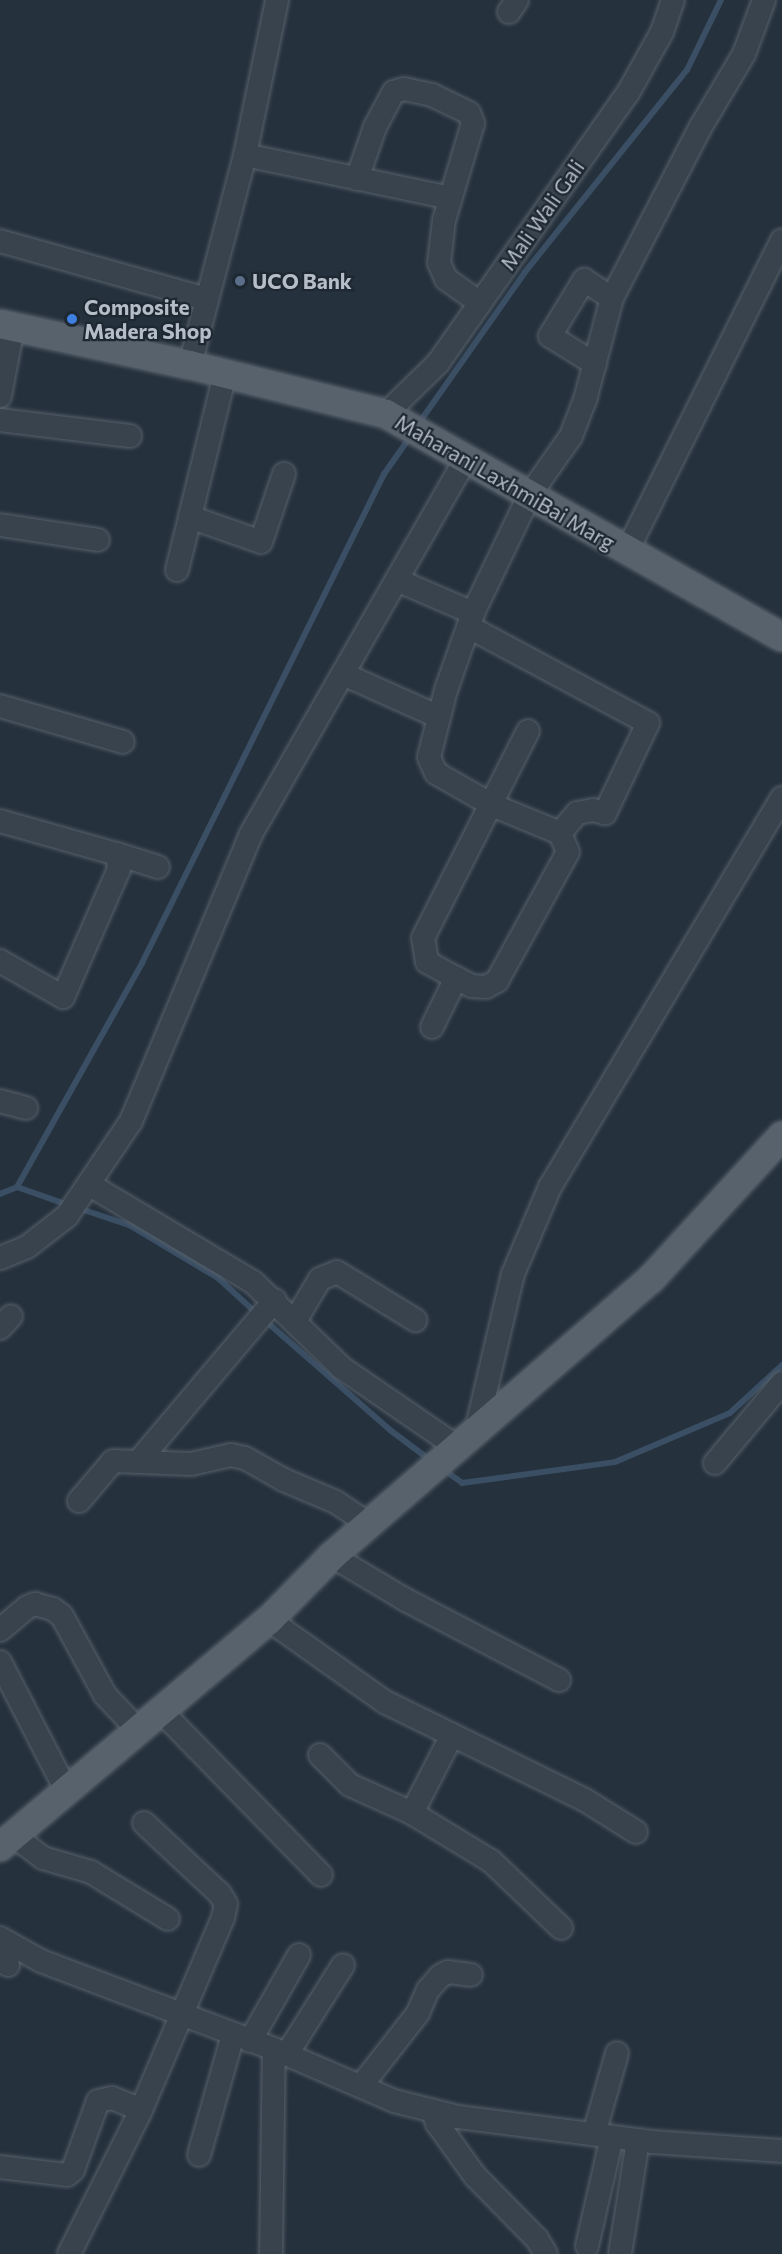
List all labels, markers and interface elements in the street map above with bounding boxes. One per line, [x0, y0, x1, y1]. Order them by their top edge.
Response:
street label: Mali Wali Gali [495, 155, 589, 275]
place label: UCO Bank [252, 268, 352, 294]
marker: UCO Bank [233, 274, 247, 288]
place label: Composite Madera Shop [84, 294, 212, 344]
marker: Composite Madera Shop [65, 312, 79, 326]
street label: Maharani LaxhmiBai Marg [391, 409, 619, 555]

